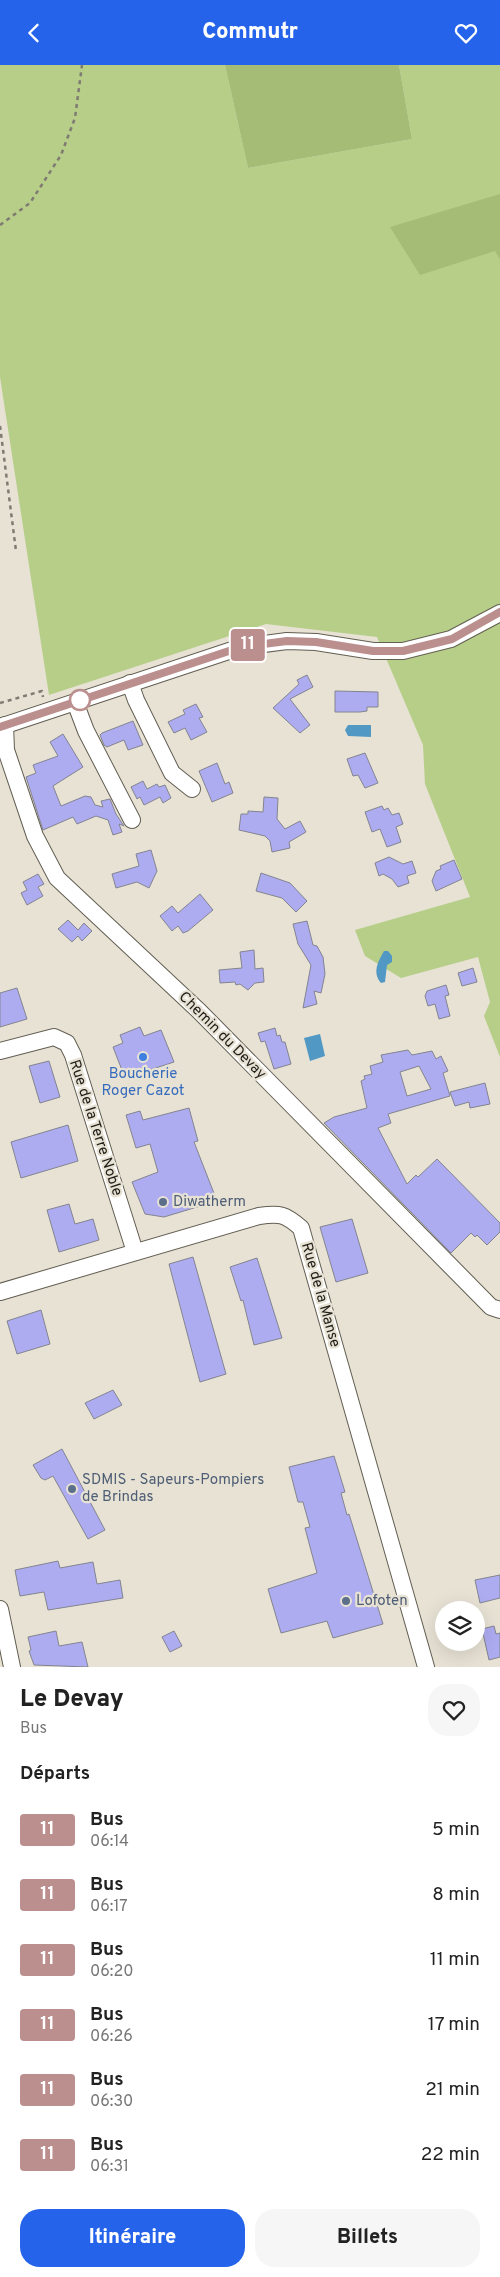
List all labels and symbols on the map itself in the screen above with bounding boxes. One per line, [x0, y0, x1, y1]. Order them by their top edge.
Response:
line badge: 11 [226, 629, 270, 661]
unlabelled marker [69, 689, 91, 711]
street label: Chemin du Devay [174, 988, 270, 1084]
marker: Boucherie Roger Cazot [137, 1051, 149, 1063]
street label: Rue de la Terre Noble [64, 1057, 126, 1199]
place label: Boucherie Roger Cazot [101, 1065, 185, 1101]
place label: Diwatherm [173, 1193, 246, 1212]
marker: Diwatherm [157, 1196, 169, 1208]
street label: Rue de la Manse [296, 1240, 344, 1350]
place label: SDMIS - Sapeurs-Pompiers de Brindas [82, 1471, 264, 1507]
marker: SDMIS - Sapeurs-Pompiers de Brindas [66, 1483, 78, 1495]
place label: Lofoten [356, 1592, 408, 1611]
marker: Lofoten [340, 1595, 352, 1607]

